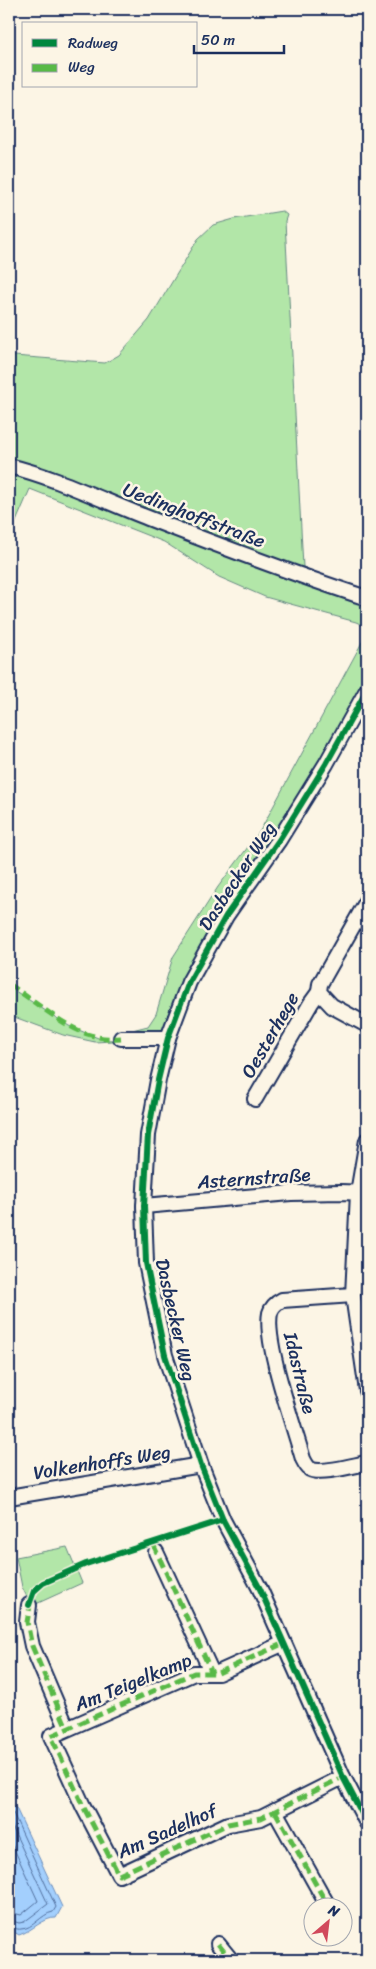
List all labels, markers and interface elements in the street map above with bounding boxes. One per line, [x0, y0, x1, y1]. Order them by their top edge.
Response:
legend [22, 22, 198, 88]
scale bar [194, 22, 284, 54]
text: 50 m [201, 27, 236, 53]
text: Radweg [68, 30, 118, 56]
text: Weg [68, 54, 95, 80]
street label: Uedinghoffstraße [118, 473, 270, 557]
street label: Dasbecker Weg [189, 815, 285, 937]
street label: Oesterhege [232, 985, 308, 1084]
street label: Asternstraße [195, 1158, 312, 1198]
street label: Dasbecker Weg [146, 1255, 206, 1385]
street label: Idastraße [274, 1328, 326, 1417]
street label: Volkenhoffs Weg [31, 1435, 173, 1489]
street label: Am Teigelkamp [68, 1643, 197, 1721]
street label: Am Sadelhof [111, 1793, 225, 1868]
north arrow [304, 1896, 354, 1946]
text: N [323, 1897, 344, 1924]

